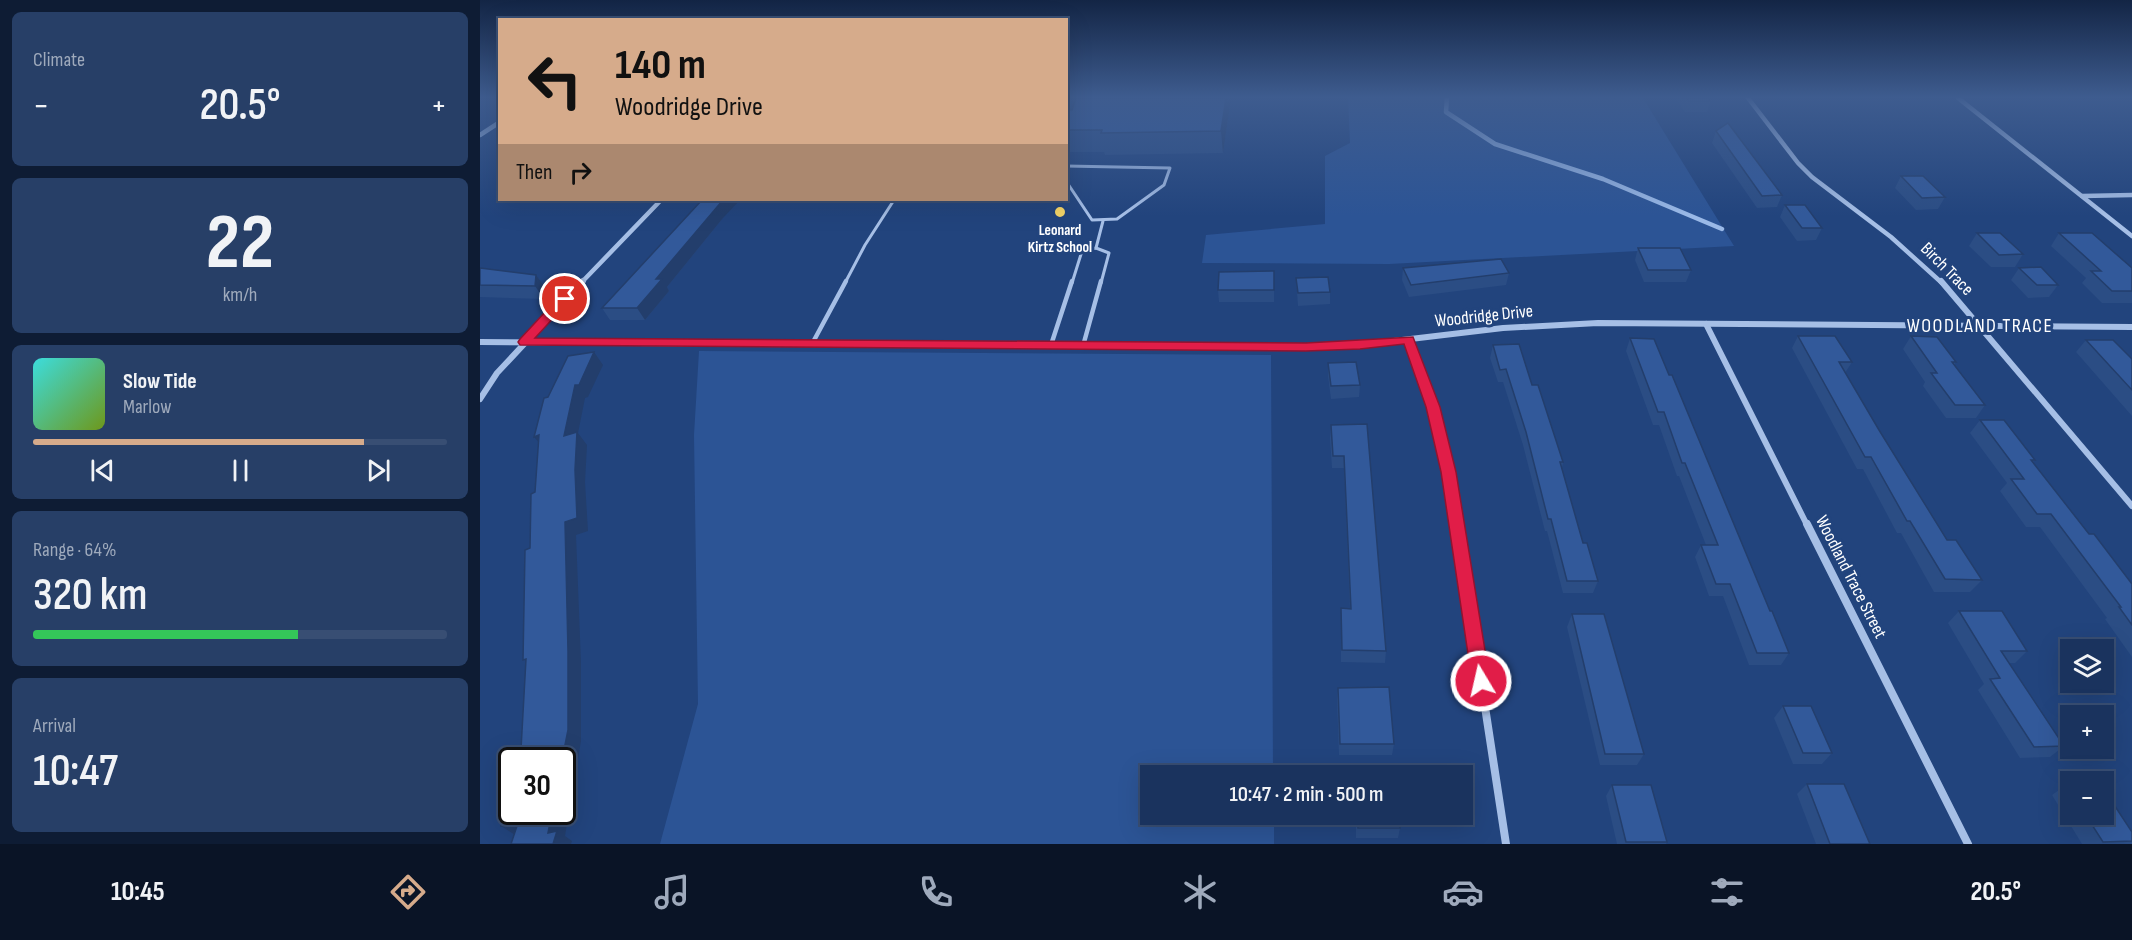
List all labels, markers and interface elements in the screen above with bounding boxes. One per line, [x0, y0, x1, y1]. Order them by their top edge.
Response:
text: 140 m [615, 40, 706, 91]
icon: left [516, 42, 594, 120]
text: Climate [33, 48, 85, 72]
text: 20.5° [199, 78, 281, 133]
text: − [33, 86, 49, 126]
text: + [431, 86, 447, 126]
text: Woodridge Drive [615, 91, 763, 123]
icon: right [564, 156, 597, 189]
text: Then [516, 159, 552, 186]
text: 22 [206, 197, 274, 290]
marker: Leonard Kirtz School [1053, 205, 1067, 219]
place label: Leonard Kirtz School [1028, 221, 1092, 257]
street label: Birch Trace [1916, 238, 1978, 300]
pin [539, 273, 590, 324]
icon: arrive [548, 282, 581, 315]
text: km/h [223, 283, 257, 307]
street label: Woodridge Drive [1434, 300, 1534, 332]
district label: WOODLAND TRACE [1907, 314, 2053, 338]
text: Slow Tide [123, 368, 197, 395]
text: Marlow [123, 395, 171, 419]
icon: previous [86, 454, 119, 487]
icon: pause [224, 454, 257, 487]
icon: next [362, 454, 395, 487]
street label: Woodland Trace Street [1811, 512, 1891, 642]
text: Range · 64% [33, 538, 116, 562]
text: 320 km [33, 568, 147, 623]
map controls [2060, 639, 2114, 825]
button: layers [2060, 639, 2114, 693]
position arrow [1449, 649, 1513, 713]
button: + [2060, 705, 2114, 759]
text: Arrival [33, 714, 76, 738]
text: 10:47 [33, 744, 118, 799]
speed limit sign: 30 [498, 747, 576, 825]
button: − [2060, 771, 2114, 825]
text: 10:47 · 2 min · 500 m [1230, 781, 1383, 808]
icon: directions [387, 871, 429, 913]
icon: music [651, 871, 693, 913]
icon: phone [915, 871, 957, 913]
icon: climate [1179, 871, 1221, 913]
icon: car [1442, 871, 1484, 913]
icon: filters [1706, 871, 1748, 913]
text: 10:45 [111, 876, 165, 908]
text: 20.5° [1970, 876, 2021, 908]

